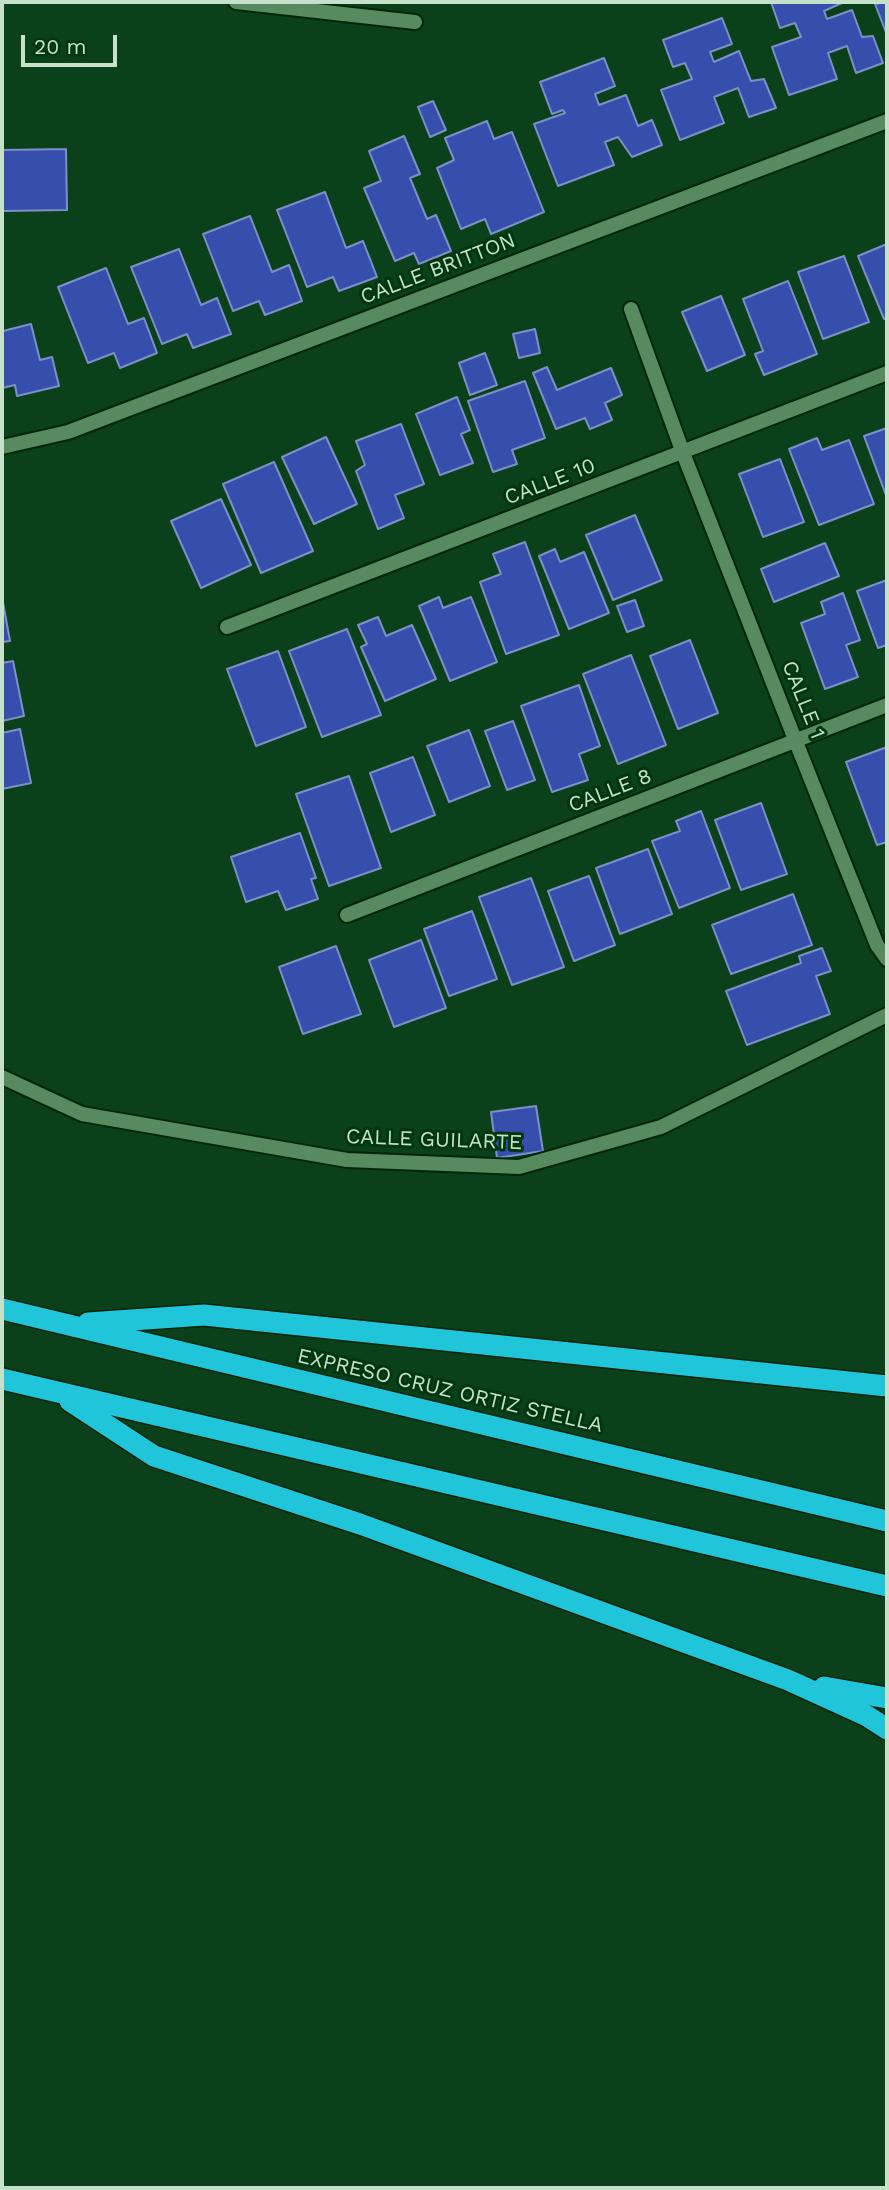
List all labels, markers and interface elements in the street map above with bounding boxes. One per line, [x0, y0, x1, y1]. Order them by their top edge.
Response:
scale bar [24, 21, 121, 65]
text: 20 m [34, 34, 86, 59]
street label: CALLE BRITTON [357, 228, 519, 310]
street label: CALLE 10 [501, 453, 599, 511]
street label: CALLE 1 [776, 657, 830, 743]
street label: CALLE 8 [565, 764, 655, 818]
street label: CALLE GUILARTE [345, 1124, 523, 1156]
street label: EXPRESO CRUZ ORTIZ STELLA [295, 1344, 605, 1438]

